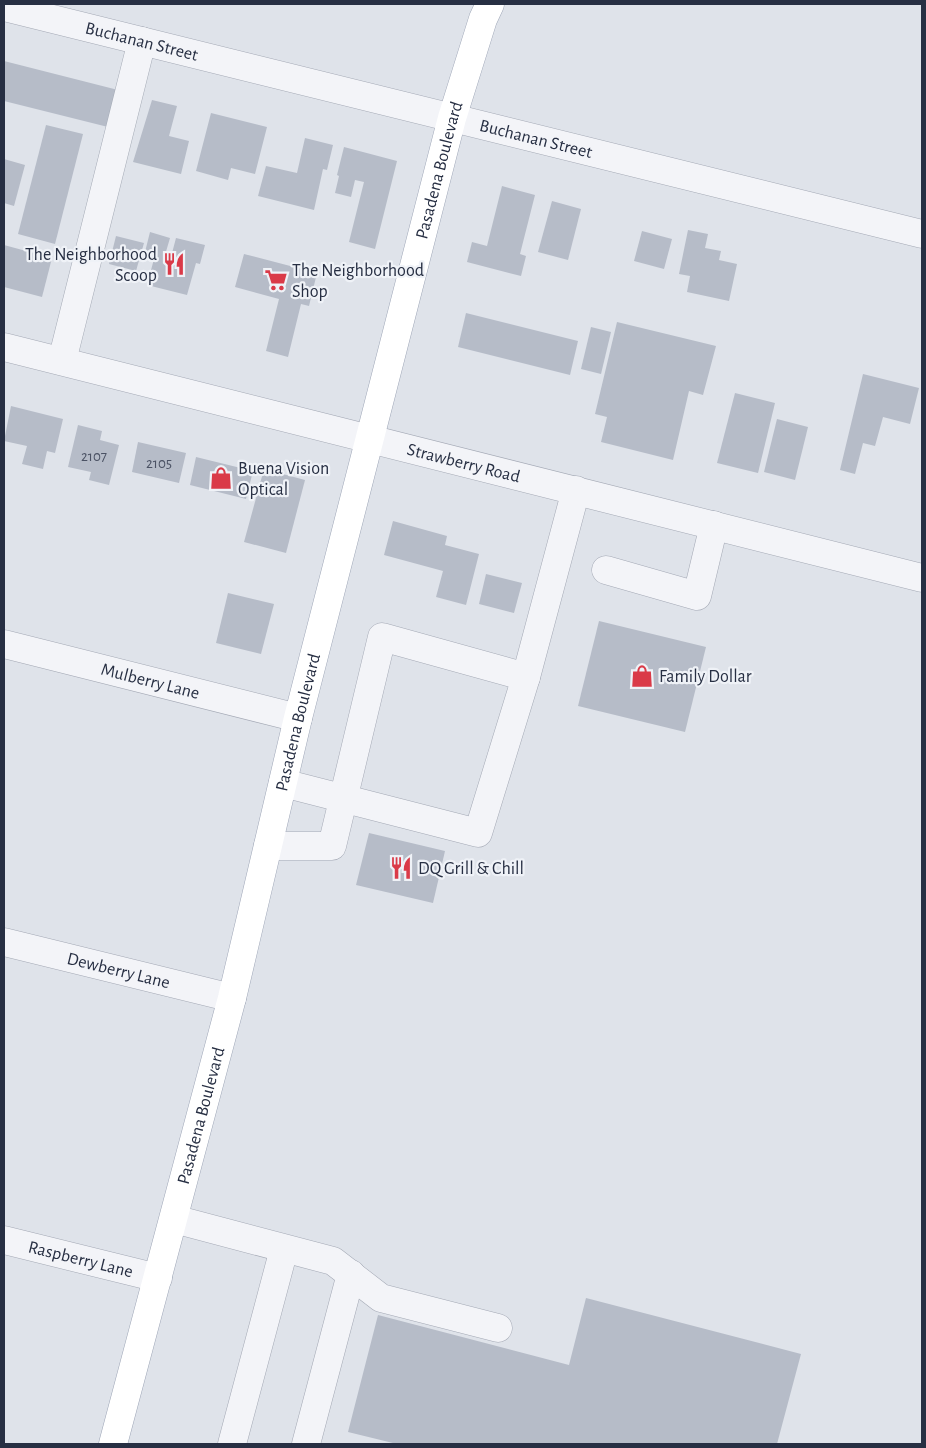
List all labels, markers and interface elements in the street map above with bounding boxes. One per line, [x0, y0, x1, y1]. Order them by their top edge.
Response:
street label: Buchanan Street [83, 19, 200, 65]
street label: Pasadena Boulevard [413, 99, 467, 241]
street label: Buchanan Street [478, 117, 594, 162]
place label: The Neighborhood Scoop [25, 246, 157, 285]
restaurant icon: The Neighborhood Scoop [161, 251, 187, 277]
place label: The Neighborhood Shop [292, 262, 424, 301]
supermarket icon: The Neighborhood Shop [263, 267, 289, 293]
street label: Strawberry Road [405, 441, 522, 487]
house number: 2107 [81, 449, 107, 464]
house number: 2105 [146, 456, 172, 471]
place label: Buena Vision Optical [238, 460, 329, 499]
shop icon: Buena Vision Optical [208, 465, 234, 491]
street label: Pasadena Boulevard [273, 652, 324, 793]
street label: Mulberry Lane [99, 661, 201, 703]
shop icon: Family Dollar [629, 663, 655, 689]
place label: Family Dollar [659, 668, 752, 686]
restaurant icon: DQ Grill & Chill [388, 855, 414, 881]
place label: DQ Grill & Chill [418, 860, 524, 878]
street label: Dewberry Lane [65, 950, 172, 992]
street label: Pasadena Boulevard [175, 1045, 229, 1186]
street label: Raspberry Lane [26, 1238, 135, 1281]

